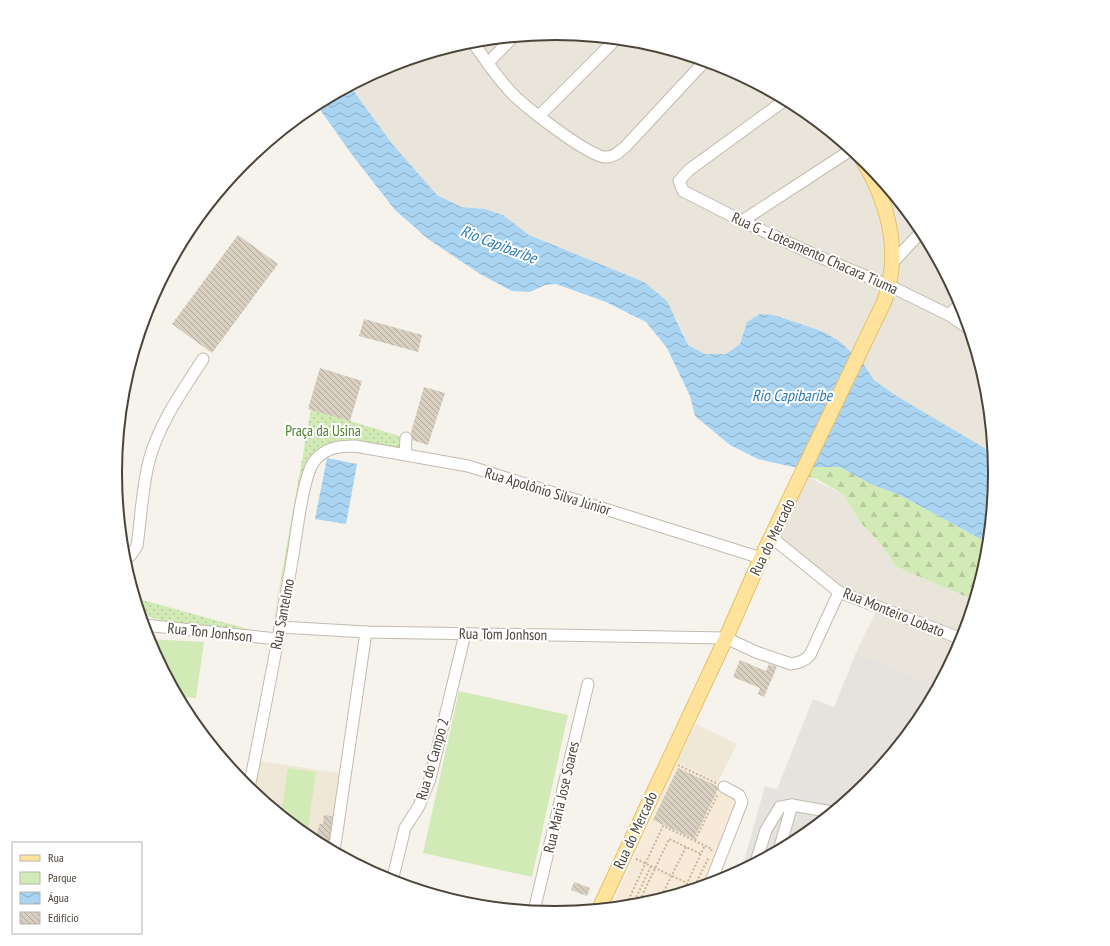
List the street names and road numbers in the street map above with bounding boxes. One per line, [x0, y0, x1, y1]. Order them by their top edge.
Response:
street label: Rua G - Loteamento Chacara Tiuma [729, 208, 901, 298]
street label: Rua Apolônio Silva Júnior [483, 463, 614, 519]
street label: Rua do Mercado [745, 495, 799, 579]
street label: Rua Santelmo [266, 577, 298, 651]
street label: Rua Monteiro Lobato [840, 583, 948, 641]
street label: Rua Ton Jonhson [167, 618, 253, 646]
street label: Rua Tom Jonhson [459, 624, 547, 644]
street label: Rua do Campo 2 [411, 716, 453, 802]
street label: Rua Maria Jose Soares [539, 739, 583, 855]
street label: Rua do Mercado [609, 788, 661, 872]

